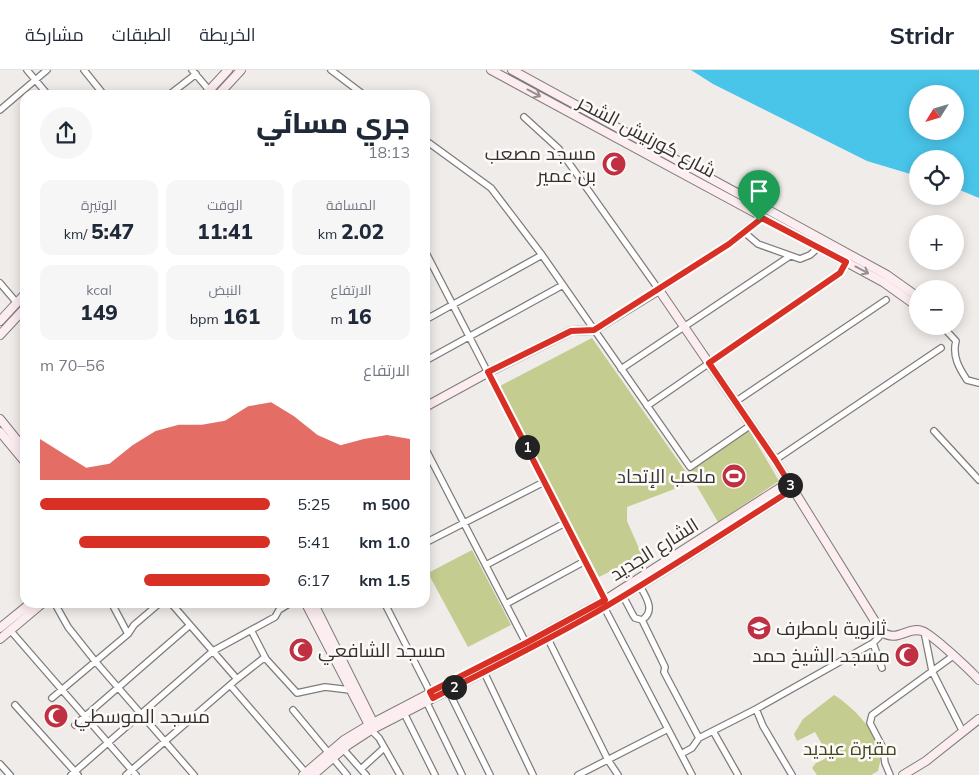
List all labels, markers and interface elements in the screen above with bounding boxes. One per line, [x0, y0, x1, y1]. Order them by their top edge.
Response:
text: Stridr [890, 20, 954, 50]
text: مشاركة [25, 23, 84, 46]
text: الطبقات [112, 23, 171, 46]
text: الخريطة [199, 23, 256, 46]
north arrow [909, 85, 964, 140]
map controls [909, 85, 964, 335]
one-way arrow [526, 89, 541, 98]
street label: شارع كورنيش الشحر [572, 89, 720, 184]
text: جري مسائي [256, 105, 410, 140]
button: share [40, 107, 92, 159]
place label: مسجد مصعب بن عمير [485, 141, 596, 187]
text: 18:13 [368, 142, 410, 162]
button: locate [909, 150, 964, 205]
mosque icon: مسجد مصعب بن عمير [601, 151, 627, 177]
pin [738, 170, 780, 221]
icon: arrive [745, 177, 773, 205]
text: الوتيرة [81, 196, 117, 214]
text: الوقت [207, 196, 243, 214]
text: المسافة [326, 196, 376, 214]
button: + [909, 215, 964, 270]
text: 5:47 [91, 218, 134, 244]
text: 11:41 [197, 218, 253, 244]
text: 2.02 [341, 218, 384, 244]
text: /km [64, 225, 91, 243]
text: km [318, 225, 341, 243]
one-way arrow [854, 266, 868, 276]
button: − [909, 280, 964, 335]
text: kcal [86, 281, 112, 299]
text: النبض [209, 281, 241, 299]
text: الارتفاع [330, 281, 372, 299]
text: 149 [80, 299, 118, 325]
text: 161 [222, 303, 260, 329]
text: 16 [346, 303, 372, 329]
text: bpm [190, 310, 222, 328]
text: m [330, 310, 346, 328]
text: 56–70 m [40, 355, 105, 375]
text: الارتفاع [363, 360, 410, 380]
pin: 1 [514, 434, 540, 460]
text: 1 [523, 438, 532, 456]
sports icon: ملعب الإتحاد [721, 463, 747, 489]
place label: ملعب الإتحاد [617, 464, 716, 488]
pin: 3 [778, 472, 802, 498]
text: 3 [786, 476, 795, 494]
text: 5:25 [298, 494, 330, 514]
text: 500 m [362, 494, 410, 514]
street label: الشارع الجديد [605, 512, 704, 587]
text: 5:41 [298, 532, 330, 552]
text: 1.0 km [359, 532, 410, 552]
text: 6:17 [298, 570, 330, 590]
text: 1.5 km [359, 570, 410, 590]
school or university icon: ثانوية بامطرف [746, 615, 772, 641]
place label: ثانوية بامطرف [776, 616, 886, 640]
mosque icon: مسجد الشافعي [288, 637, 314, 663]
place label: مسجد الشافعي [318, 638, 446, 665]
mosque icon: مسجد الشيخ حمد [894, 642, 920, 668]
place label: مسجد الشيخ حمد [752, 643, 890, 669]
pin: 2 [442, 674, 466, 700]
text: 2 [450, 678, 459, 696]
mosque icon: مسجد الموسطي [43, 703, 69, 729]
place label: مسجد الموسطي [74, 704, 210, 731]
park label: مقبرة عيديد [803, 736, 897, 760]

